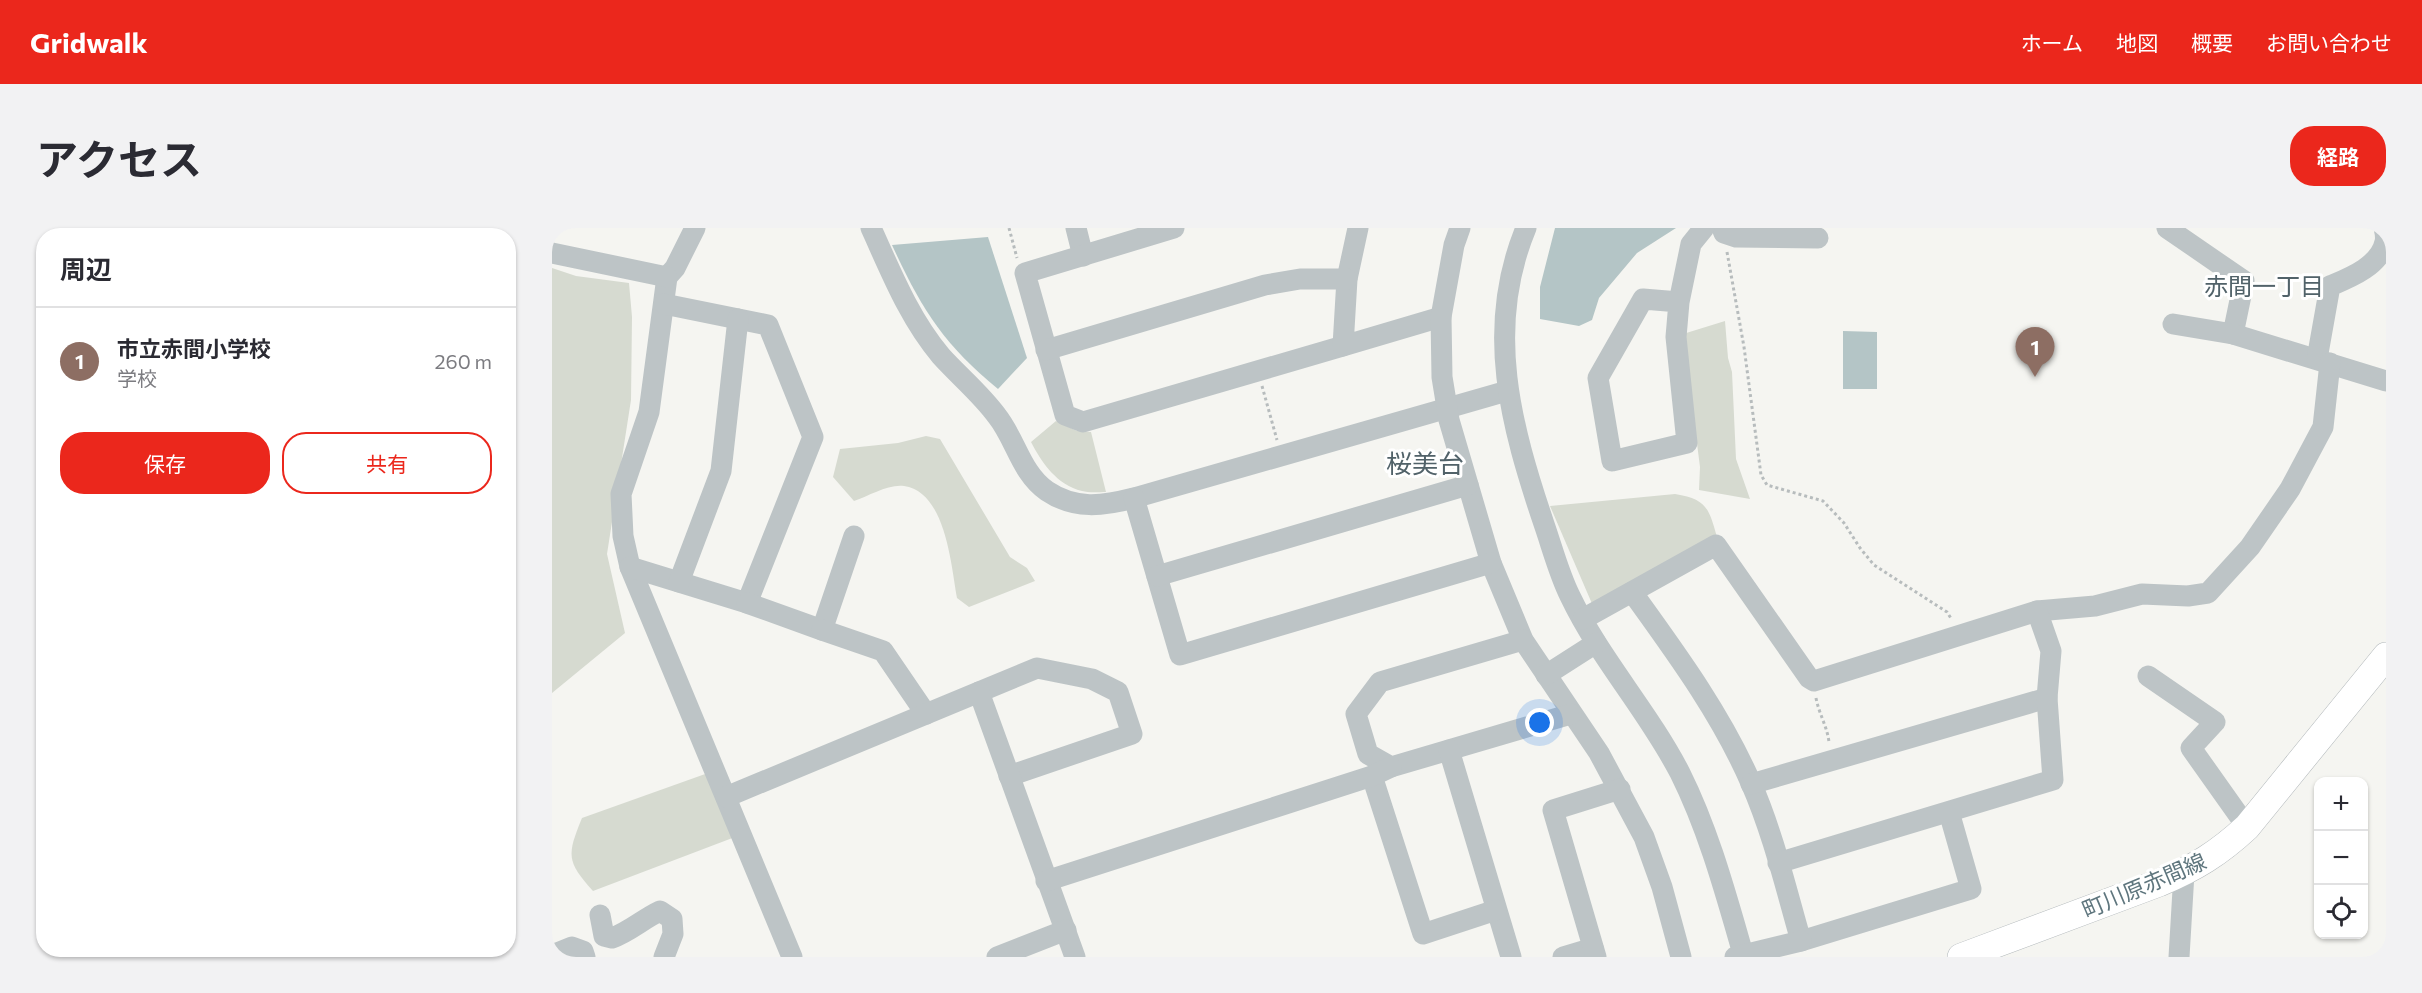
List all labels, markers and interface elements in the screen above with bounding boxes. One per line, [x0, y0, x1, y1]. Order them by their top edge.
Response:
text: Gridwalk [30, 25, 148, 59]
text: ホーム [2021, 30, 2083, 55]
text: 地図 [2116, 30, 2158, 55]
text: 概要 [2191, 30, 2233, 55]
text: お問い合わせ [2266, 30, 2392, 55]
button: 経路 [2290, 126, 2386, 186]
text: アクセス [36, 132, 202, 184]
text: 周辺 [60, 253, 112, 284]
district label: 赤間一丁目 [2204, 271, 2324, 300]
pin: 1 [2016, 328, 2054, 377]
text: 市立赤間小学校 [117, 335, 271, 362]
text: 1 [75, 349, 84, 373]
text: 260 m [434, 349, 492, 373]
text: 学校 [117, 366, 157, 390]
button: 保存 [60, 432, 270, 494]
button: 共有 [282, 432, 492, 494]
district label: 桜美台 [1386, 447, 1464, 478]
your location [1525, 708, 1554, 737]
map controls [2314, 777, 2368, 939]
button: + [2314, 777, 2368, 831]
button: − [2314, 831, 2368, 885]
street label: 町川原赤間線 [2078, 847, 2210, 923]
button: locate [2314, 885, 2368, 939]

